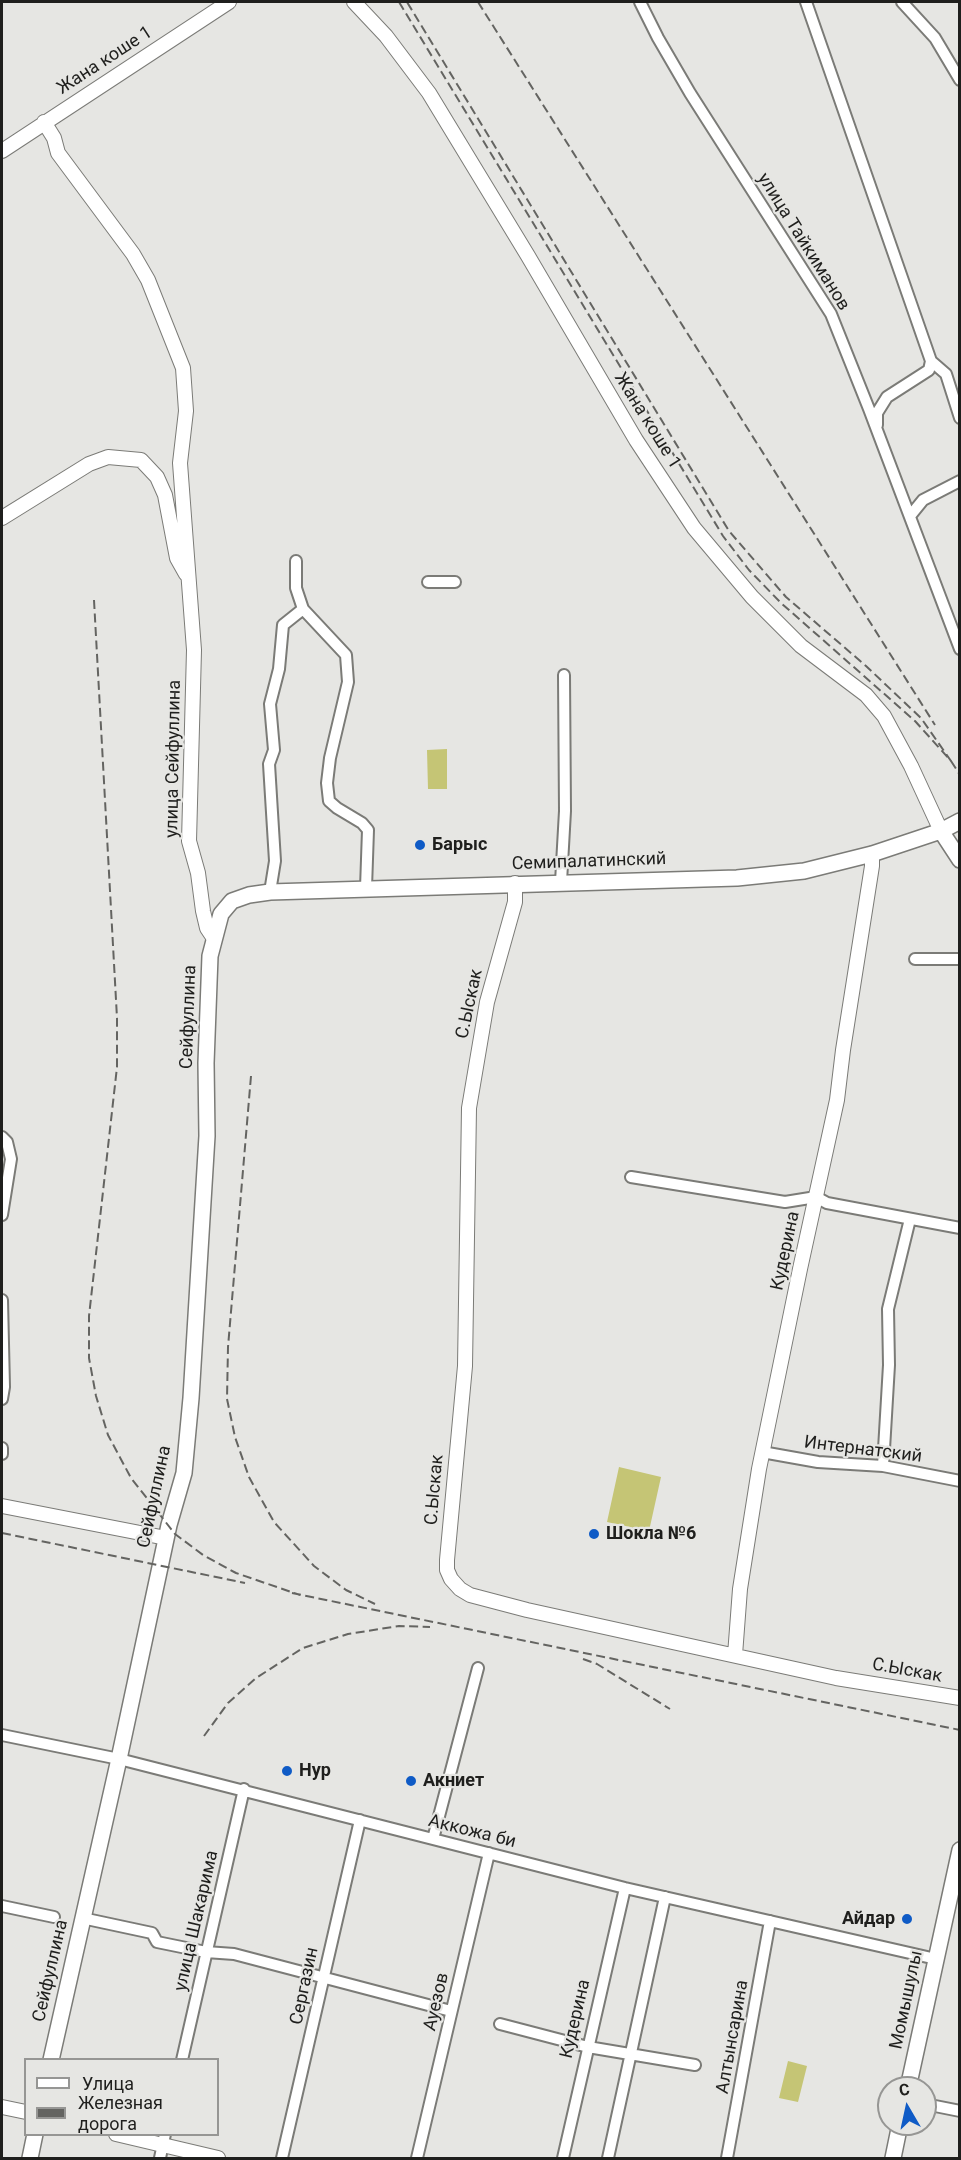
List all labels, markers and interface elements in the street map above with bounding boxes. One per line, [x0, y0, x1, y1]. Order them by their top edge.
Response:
street label: Жана коше 1 [53, 22, 157, 100]
street label: улица Тайкиманов [752, 169, 854, 315]
street label: Жана коше 1 [609, 369, 685, 473]
street label: улица Сейфуллина [162, 680, 186, 838]
place label: Барыс [432, 834, 487, 856]
marker: Барыс [413, 838, 427, 852]
street label: Семипалатинский [511, 849, 667, 875]
street label: Сейфуллина [176, 965, 202, 1069]
street label: С.Ыскак [452, 967, 488, 1041]
street label: Кудерина [767, 1209, 805, 1293]
street label: Интернатский [803, 1432, 923, 1468]
street label: Сейфуллина [134, 1444, 176, 1550]
street label: С.Ыскак [421, 1454, 449, 1526]
place label: Шокла №6 [606, 1523, 696, 1545]
marker: Шокла №6 [587, 1527, 601, 1541]
street label: С.Ыскак [870, 1654, 944, 1688]
place label: Нур [299, 1760, 331, 1782]
marker: Нур [280, 1764, 294, 1778]
place label: Акниет [423, 1770, 484, 1792]
marker: Акниет [404, 1774, 418, 1788]
street label: Аккожа би [426, 1811, 518, 1853]
street label: улица Шакарима [170, 1849, 224, 1993]
place label: Айдар [842, 1908, 895, 1930]
marker: Айдар [900, 1912, 914, 1926]
street label: Сейфуллина [29, 1918, 73, 2024]
street label: Сергазин [286, 1945, 324, 2027]
street label: Момышулы [886, 1949, 928, 2051]
street label: Ауезов [420, 1971, 454, 2033]
street label: Кудерина [556, 1977, 596, 2061]
street label: Алтынсарина [712, 1978, 754, 2096]
legend [24, 2058, 219, 2136]
text: Улица [82, 2073, 134, 2094]
north arrow [877, 2076, 937, 2136]
text: С [898, 2080, 911, 2100]
text: Железная дорога [78, 2092, 163, 2134]

